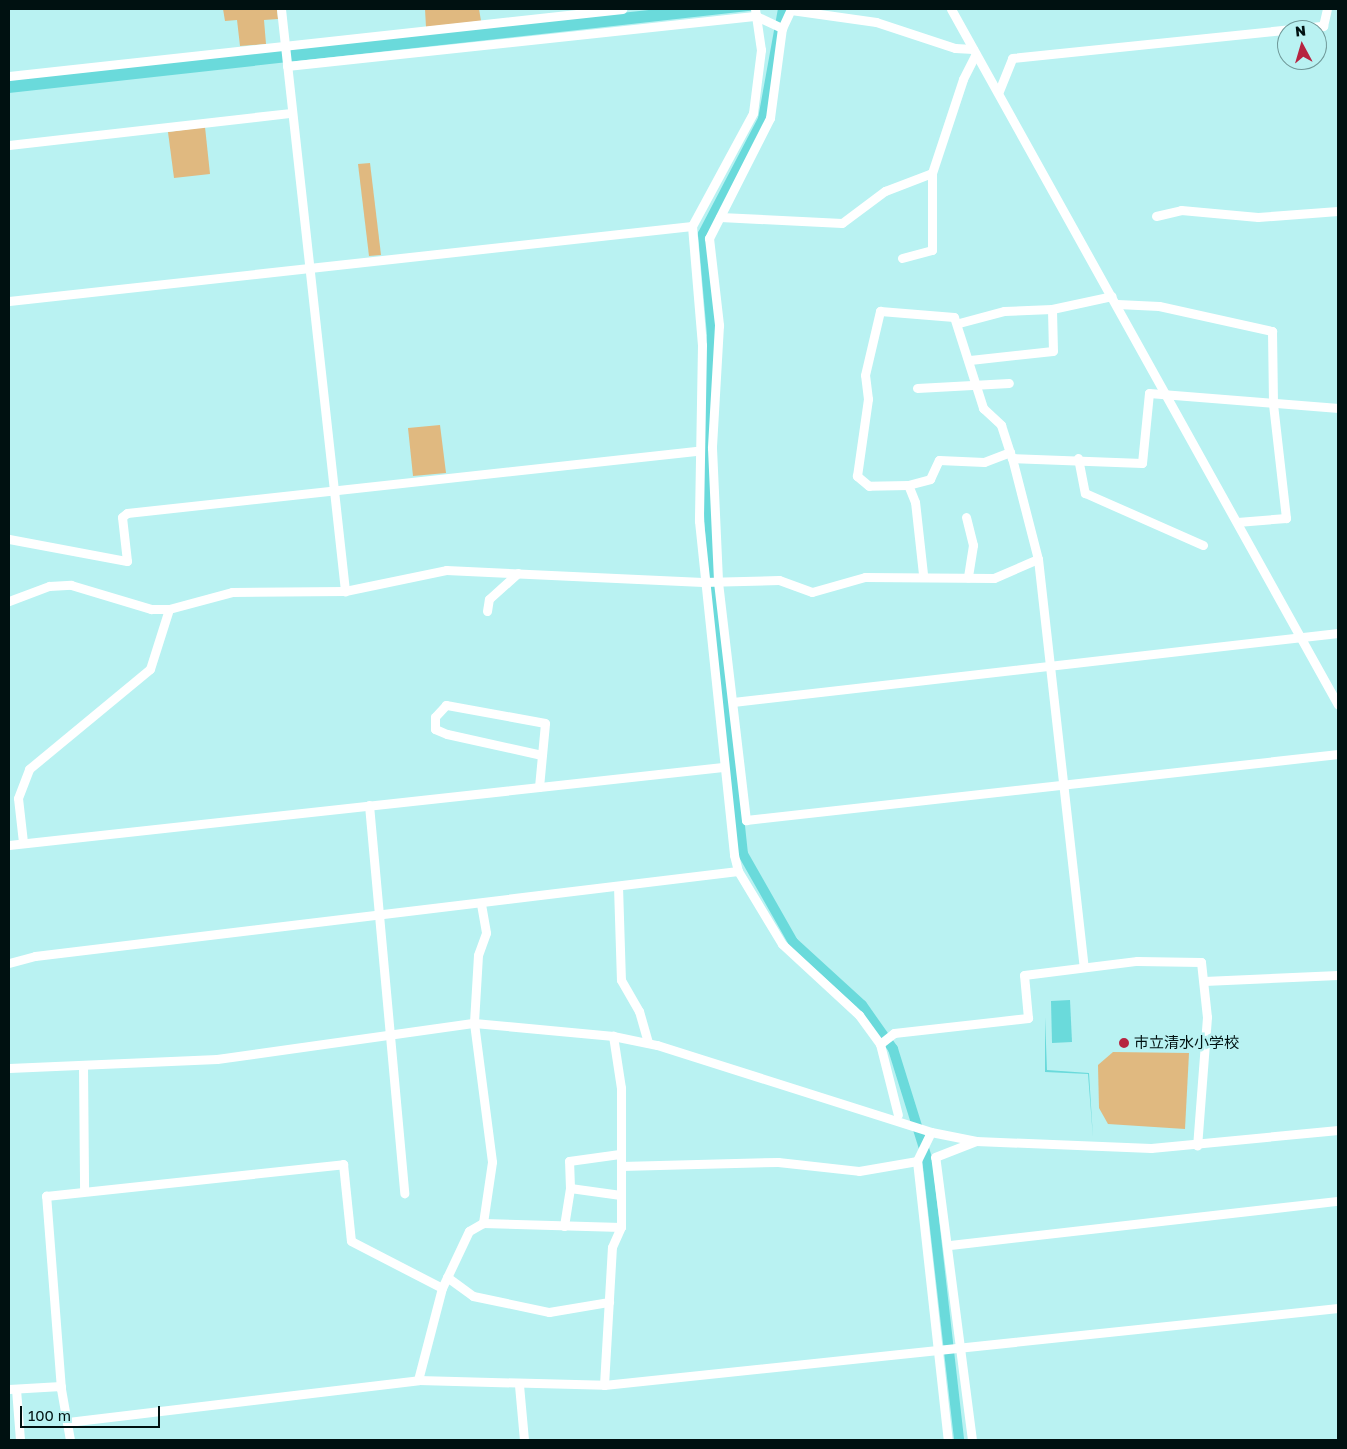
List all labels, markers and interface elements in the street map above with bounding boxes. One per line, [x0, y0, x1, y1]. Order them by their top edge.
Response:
north arrow [1277, 20, 1327, 70]
text: N [1294, 22, 1307, 40]
place label: 市立清水小学校 [1134, 1034, 1239, 1052]
marker: 市立清水小学校 [1118, 1037, 1130, 1049]
scale bar [22, 1396, 162, 1428]
text: 100 m [28, 1406, 71, 1424]

